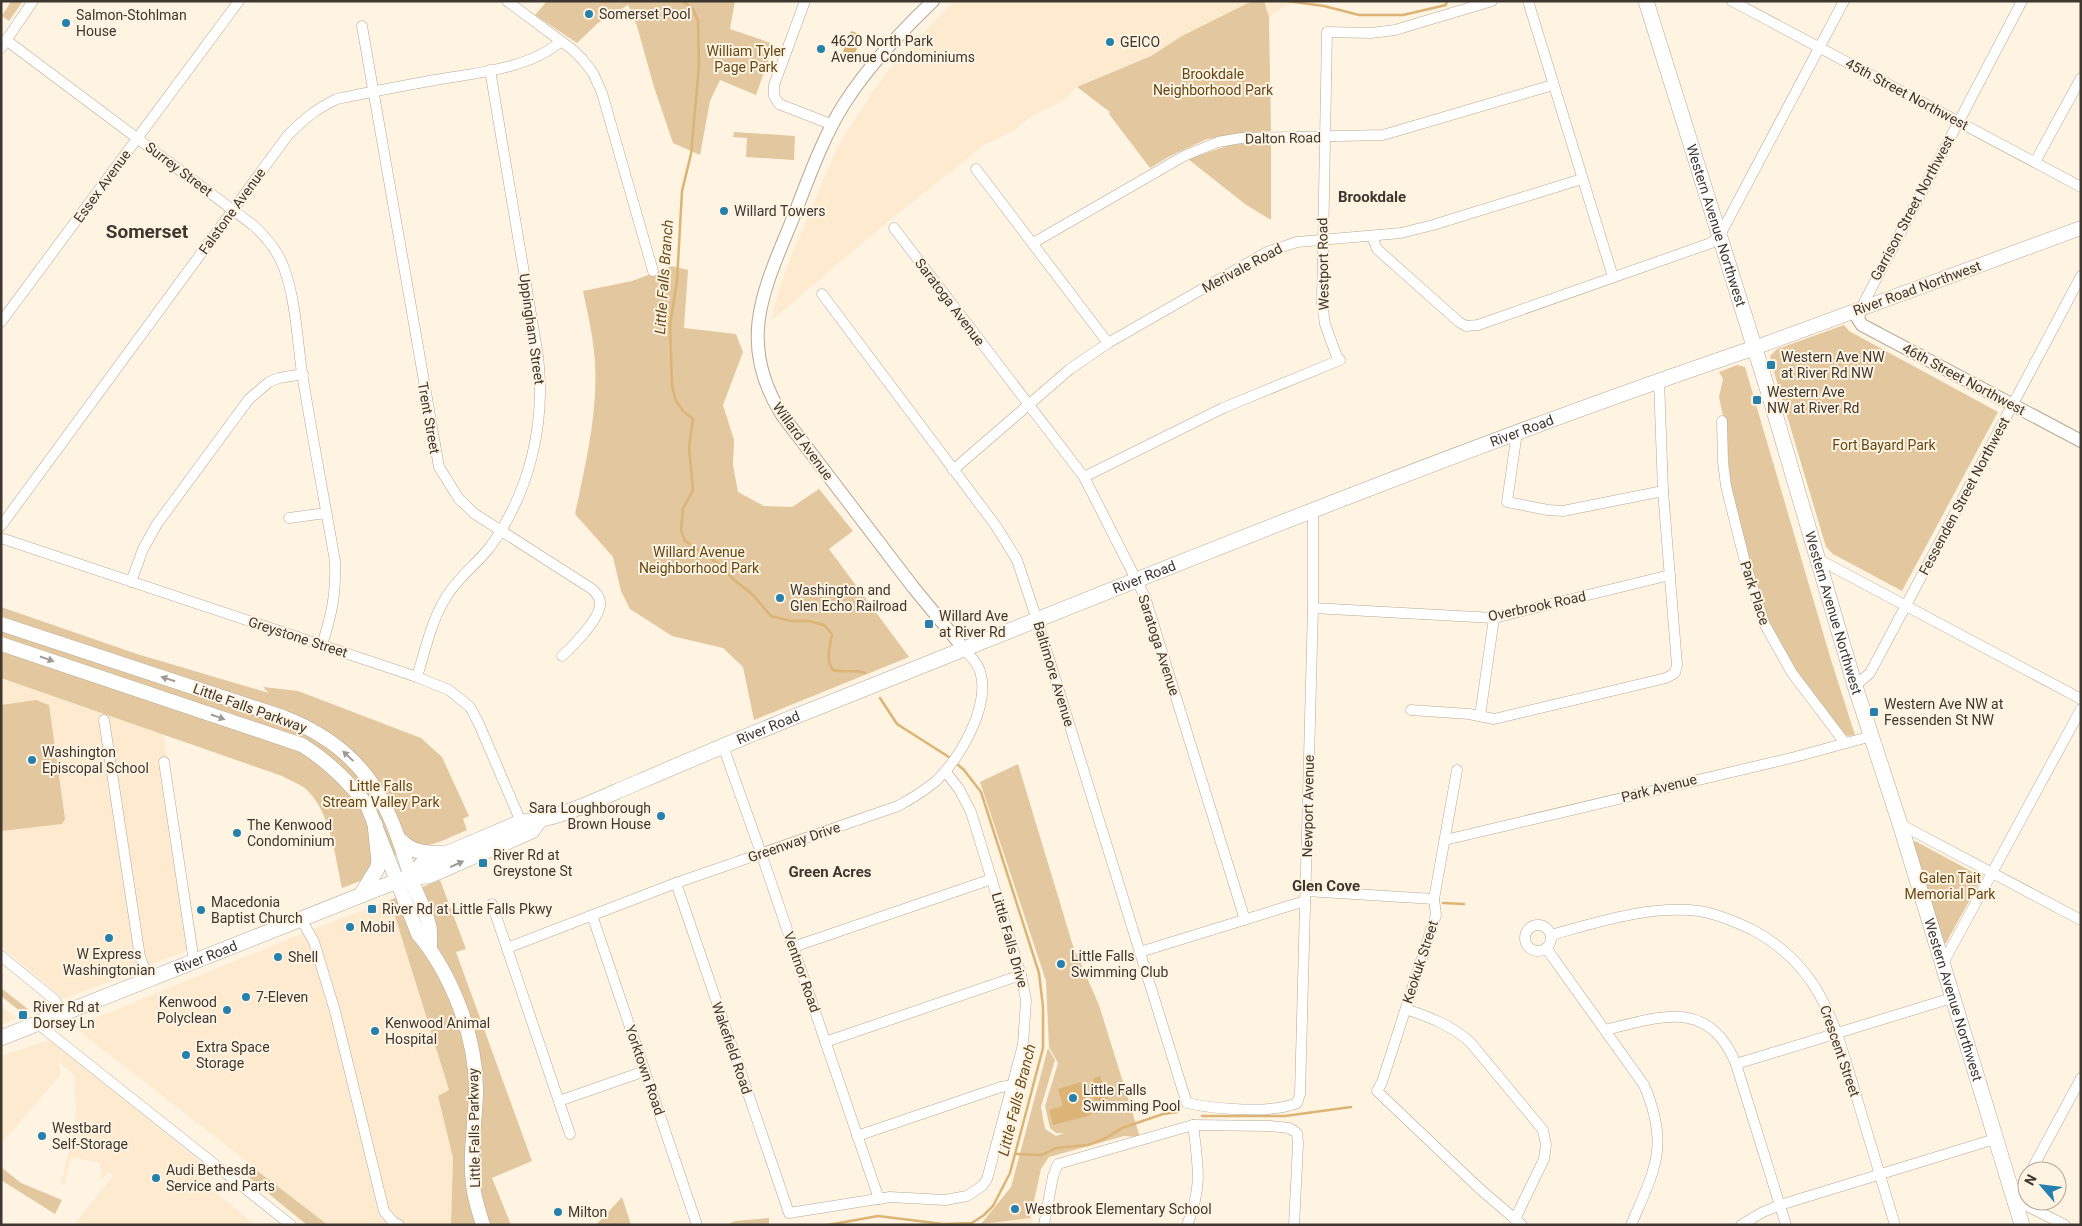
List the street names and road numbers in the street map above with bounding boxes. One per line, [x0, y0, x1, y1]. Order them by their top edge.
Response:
street label: 45th Street Northwest [1843, 55, 1972, 133]
street label: Dalton Road [1245, 129, 1321, 147]
street label: Garrison Street Northwest [1867, 132, 1957, 283]
street label: Surrey Street [142, 139, 216, 200]
street label: Western Avenue Northwest [1683, 142, 1749, 309]
street label: Essex Avenue [70, 146, 134, 226]
street label: Falstone Avenue [195, 165, 269, 257]
street label: Westport Road [1314, 218, 1332, 310]
street label: Merivale Road [1199, 240, 1285, 296]
street label: Saratoga Avenue [912, 255, 988, 349]
street label: River Road Northwest [1851, 257, 1984, 319]
street label: Uppingham Street [516, 273, 548, 386]
street label: 46th Street Northwest [1900, 340, 2029, 418]
street label: Trent Street [415, 381, 443, 456]
street label: Willard Avenue [769, 399, 837, 483]
street label: River Road [1488, 412, 1556, 450]
street label: Fessenden Street Northwest [1915, 414, 2013, 578]
street label: Western Avenue Northwest [1802, 529, 1865, 697]
street label: River Road [1110, 557, 1178, 597]
street label: Park Place [1737, 559, 1773, 627]
street label: Overbrook Road [1487, 588, 1587, 624]
street label: Saratoga Avenue [1135, 593, 1183, 697]
street label: Greystone Street [246, 613, 350, 661]
street label: Baltimore Avenue [1030, 619, 1078, 729]
street label: Little Falls Parkway [191, 680, 309, 736]
street label: River Road [734, 707, 802, 747]
street label: Newport Avenue [1299, 755, 1317, 857]
street label: Park Avenue [1619, 771, 1699, 805]
street label: Greenway Drive [746, 819, 842, 865]
street label: Little Falls Drive [989, 890, 1031, 990]
street label: Western Avenue Northwest [1921, 916, 1986, 1083]
street label: Keokuk Street [1399, 918, 1441, 1006]
street label: Ventnor Road [781, 929, 823, 1015]
street label: River Road [172, 937, 239, 977]
street label: Wakefield Road [709, 1000, 755, 1096]
street label: Crescent Street [1817, 1003, 1863, 1099]
street label: Yorktown Road [622, 1023, 668, 1117]
street label: Little Falls Parkway [465, 1068, 483, 1188]

